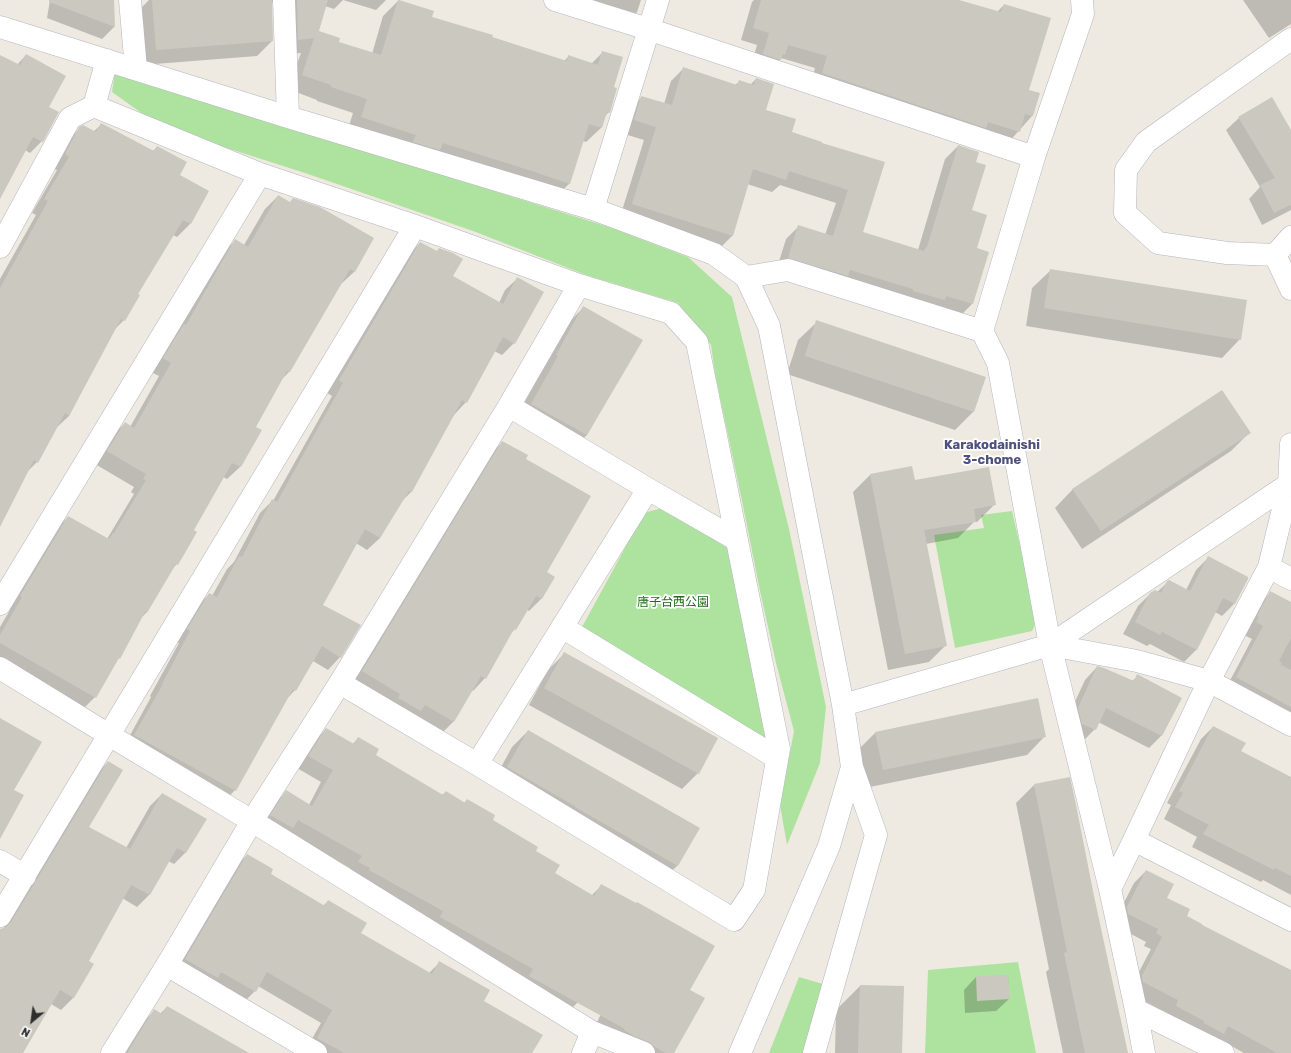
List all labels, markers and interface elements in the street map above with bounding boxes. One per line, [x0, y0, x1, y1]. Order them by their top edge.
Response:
district label: Karakodainishi 3-chome [944, 437, 1040, 468]
park label: 唐子台西公園 [637, 596, 709, 610]
north arrow [12, 1001, 52, 1041]
text: N [19, 1024, 33, 1040]

